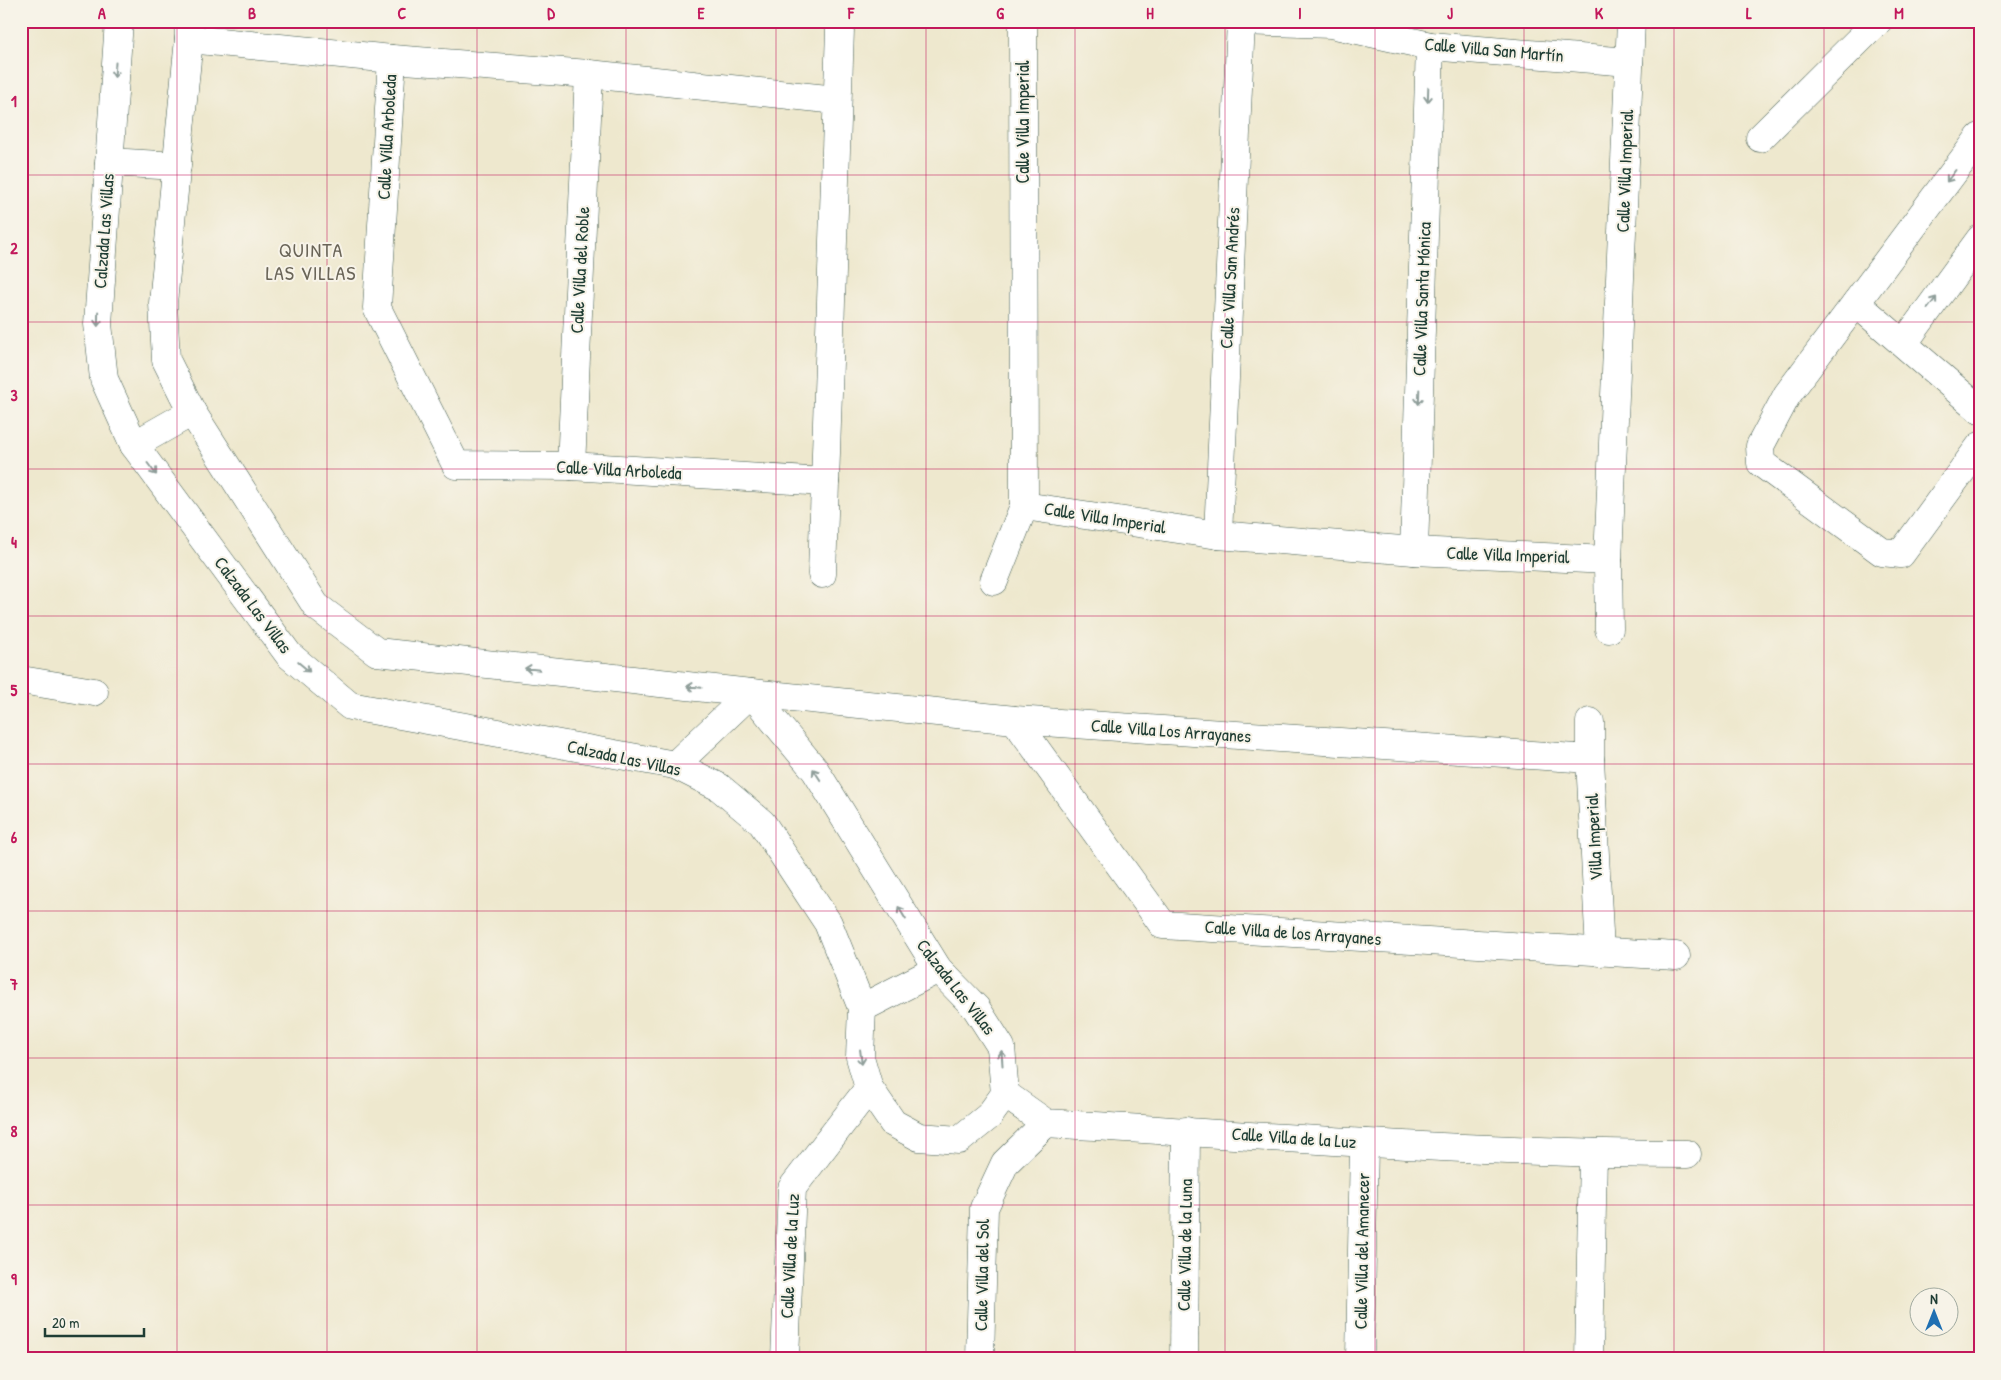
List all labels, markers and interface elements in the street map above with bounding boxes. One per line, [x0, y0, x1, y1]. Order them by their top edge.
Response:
text: A [98, 2, 106, 24]
text: B [248, 2, 256, 24]
text: C [398, 2, 407, 24]
text: D [547, 2, 555, 24]
text: E [697, 2, 705, 24]
text: F [847, 2, 855, 24]
text: G [996, 2, 1004, 24]
text: H [1146, 2, 1154, 24]
text: I [1298, 2, 1302, 24]
text: J [1447, 2, 1453, 24]
text: K [1595, 2, 1604, 24]
text: L [1746, 2, 1752, 24]
text: M [1894, 2, 1904, 24]
street label: Calle Villa San Martín [1423, 31, 1565, 68]
street label: Calle Villa Imperial [1010, 60, 1035, 184]
one-way arrow [111, 62, 120, 78]
street label: Calle Villa Arboleda [371, 74, 402, 200]
one-way arrow [1423, 86, 1433, 103]
text: 1 [11, 90, 17, 112]
street label: Calle Villa Imperial [1610, 109, 1639, 233]
one-way arrow [1945, 169, 1956, 182]
street label: Calzada Las Villas [87, 172, 120, 289]
street label: Calle Villa del Roble [564, 206, 595, 334]
street label: Calle Villa San Andrés [1213, 207, 1246, 349]
street label: Calle Villa Santa Mónica [1406, 222, 1437, 376]
district label: QUINTA LAS VILLAS [266, 236, 356, 286]
text: 2 [10, 237, 18, 259]
one-way arrow [1927, 296, 1937, 310]
one-way arrow [94, 311, 103, 327]
text: 3 [10, 384, 18, 406]
one-way arrow [1414, 388, 1424, 405]
street label: Calle Villa Arboleda [556, 454, 682, 485]
one-way arrow [147, 462, 157, 476]
street label: Calle Villa Imperial [1042, 496, 1168, 540]
text: 4 [11, 531, 17, 553]
street label: Calle Villa Imperial [1446, 540, 1570, 569]
street label: Calzada Las Villas [209, 551, 298, 658]
one-way arrow [297, 661, 310, 672]
one-way arrow [525, 664, 541, 674]
text: 5 [11, 679, 18, 701]
one-way arrow [686, 682, 702, 692]
street label: Calle Villa Los Arrayanes [1090, 712, 1252, 749]
street label: Calzada Las Villas [565, 733, 683, 782]
one-way arrow [811, 768, 821, 782]
street label: Villa Imperial [1579, 793, 1608, 881]
text: 6 [11, 826, 18, 848]
one-way arrow [896, 906, 907, 920]
street label: Calle Villa de los Arrayanes [1204, 914, 1382, 951]
street label: Calzada Las Villas [911, 934, 1002, 1040]
text: 7 [9, 973, 18, 995]
one-way arrow [857, 1048, 867, 1064]
one-way arrow [997, 1051, 1007, 1067]
text: 8 [11, 1120, 18, 1142]
street label: Calle Villa de la Luz [1231, 1121, 1358, 1154]
street label: Calle Villa del Amanecer [1348, 1172, 1375, 1330]
street label: Calle Villa de la Luna [1171, 1179, 1198, 1311]
street label: Calle Villa de la Luz [774, 1193, 805, 1319]
street label: Calle Villa del Sol [968, 1218, 995, 1331]
text: 9 [11, 1268, 17, 1290]
north arrow [1908, 1288, 1958, 1338]
text: N [1930, 1289, 1938, 1308]
scale bar [45, 1305, 144, 1337]
text: 20 m [52, 1312, 79, 1333]

